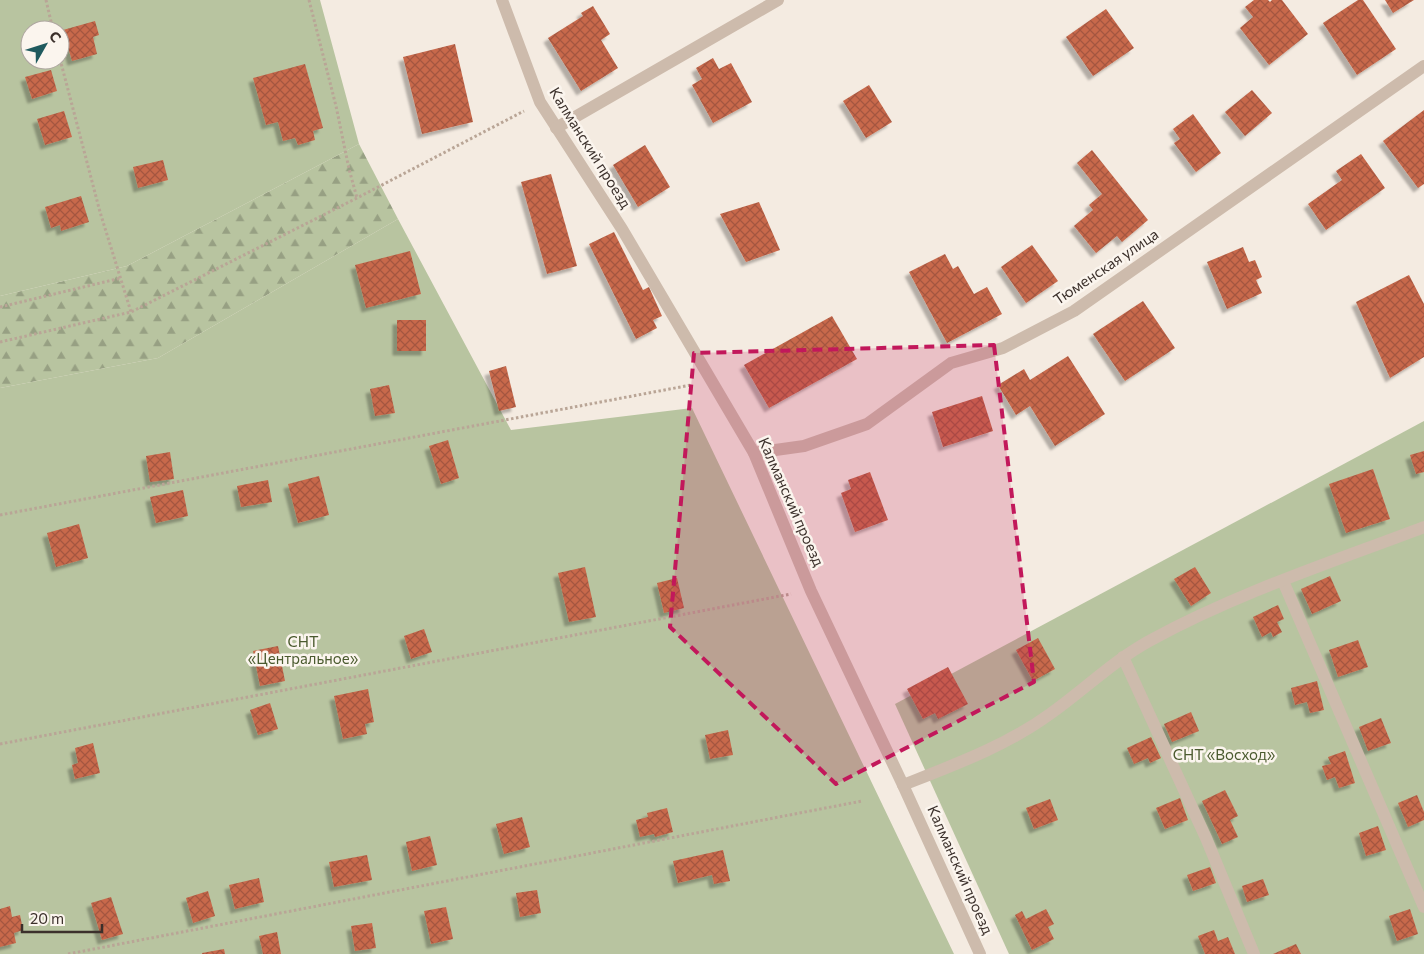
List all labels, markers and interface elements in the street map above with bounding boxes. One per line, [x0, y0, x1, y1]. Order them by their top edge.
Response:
north arrow [20, 20, 70, 70]
text: С [46, 27, 65, 46]
street label: Калманский проезд [546, 84, 635, 211]
street label: Тюменская улица [1050, 224, 1161, 308]
street label: Калманский проезд [755, 434, 829, 569]
park label: СНТ «Центральное» [248, 632, 359, 667]
park label: СНТ «Восход» [1173, 745, 1276, 763]
street label: Калманский проезд [924, 802, 998, 937]
scale bar [22, 902, 102, 934]
text: 20 m [30, 909, 64, 927]

